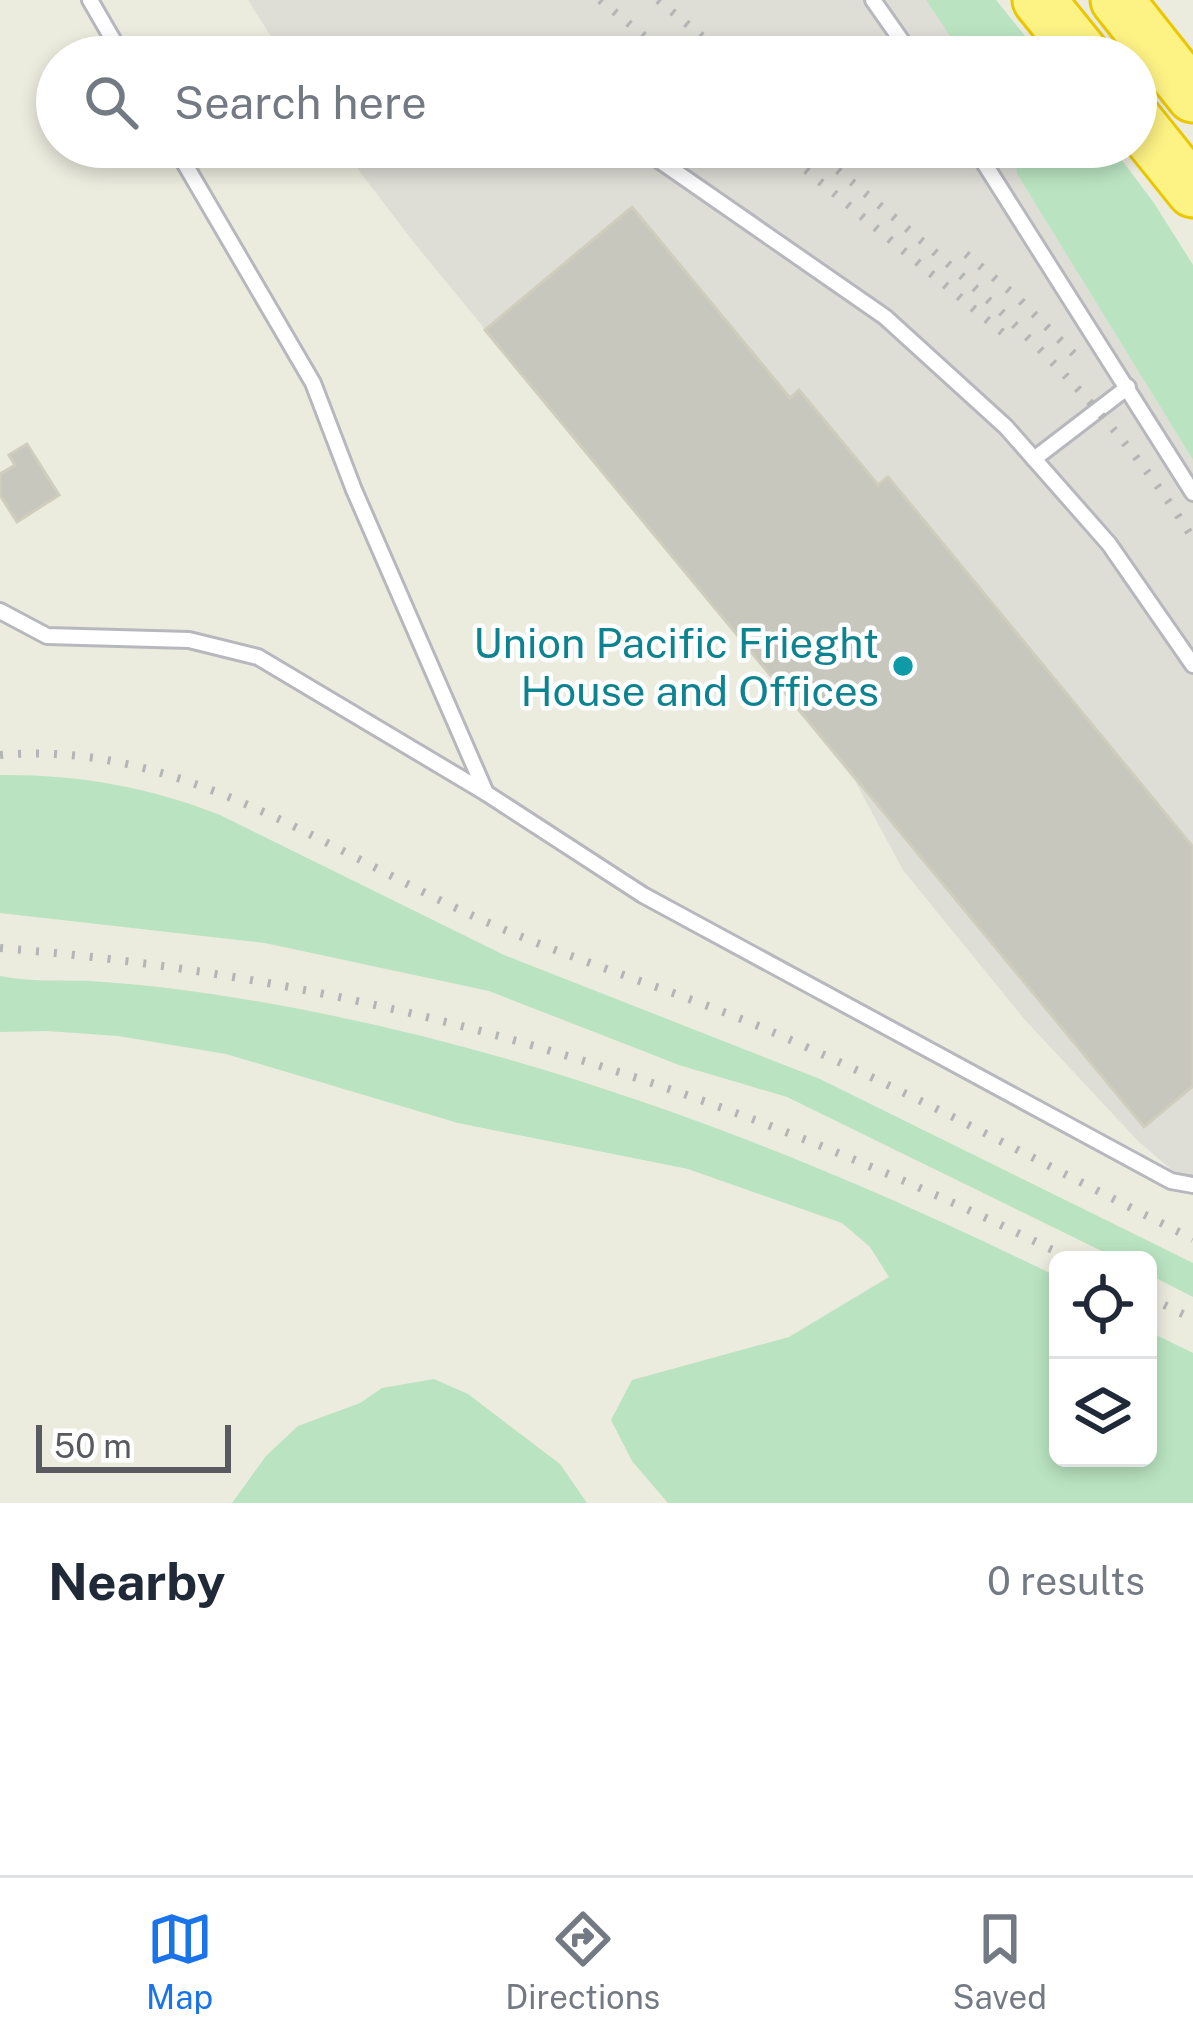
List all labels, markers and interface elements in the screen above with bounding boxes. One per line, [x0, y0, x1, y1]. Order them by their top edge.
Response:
search box [36, 36, 1157, 168]
icon: search [78, 69, 144, 135]
text: Search here [174, 76, 427, 129]
place label: Union Pacific Frieght House and Offices [473, 618, 879, 715]
marker: Union Pacific Frieght House and Offices [890, 653, 916, 679]
map controls [1049, 1251, 1157, 1467]
button: locate [1049, 1251, 1157, 1359]
button: layers [1049, 1359, 1157, 1467]
scale bar [36, 1419, 231, 1472]
text: 50 m [54, 1427, 132, 1465]
text: Nearby [48, 1552, 225, 1611]
text: 0 results [987, 1558, 1145, 1604]
tab: Map [146, 1906, 213, 2016]
tab: Directions [505, 1906, 660, 2016]
tab: Saved [953, 1906, 1047, 2016]

